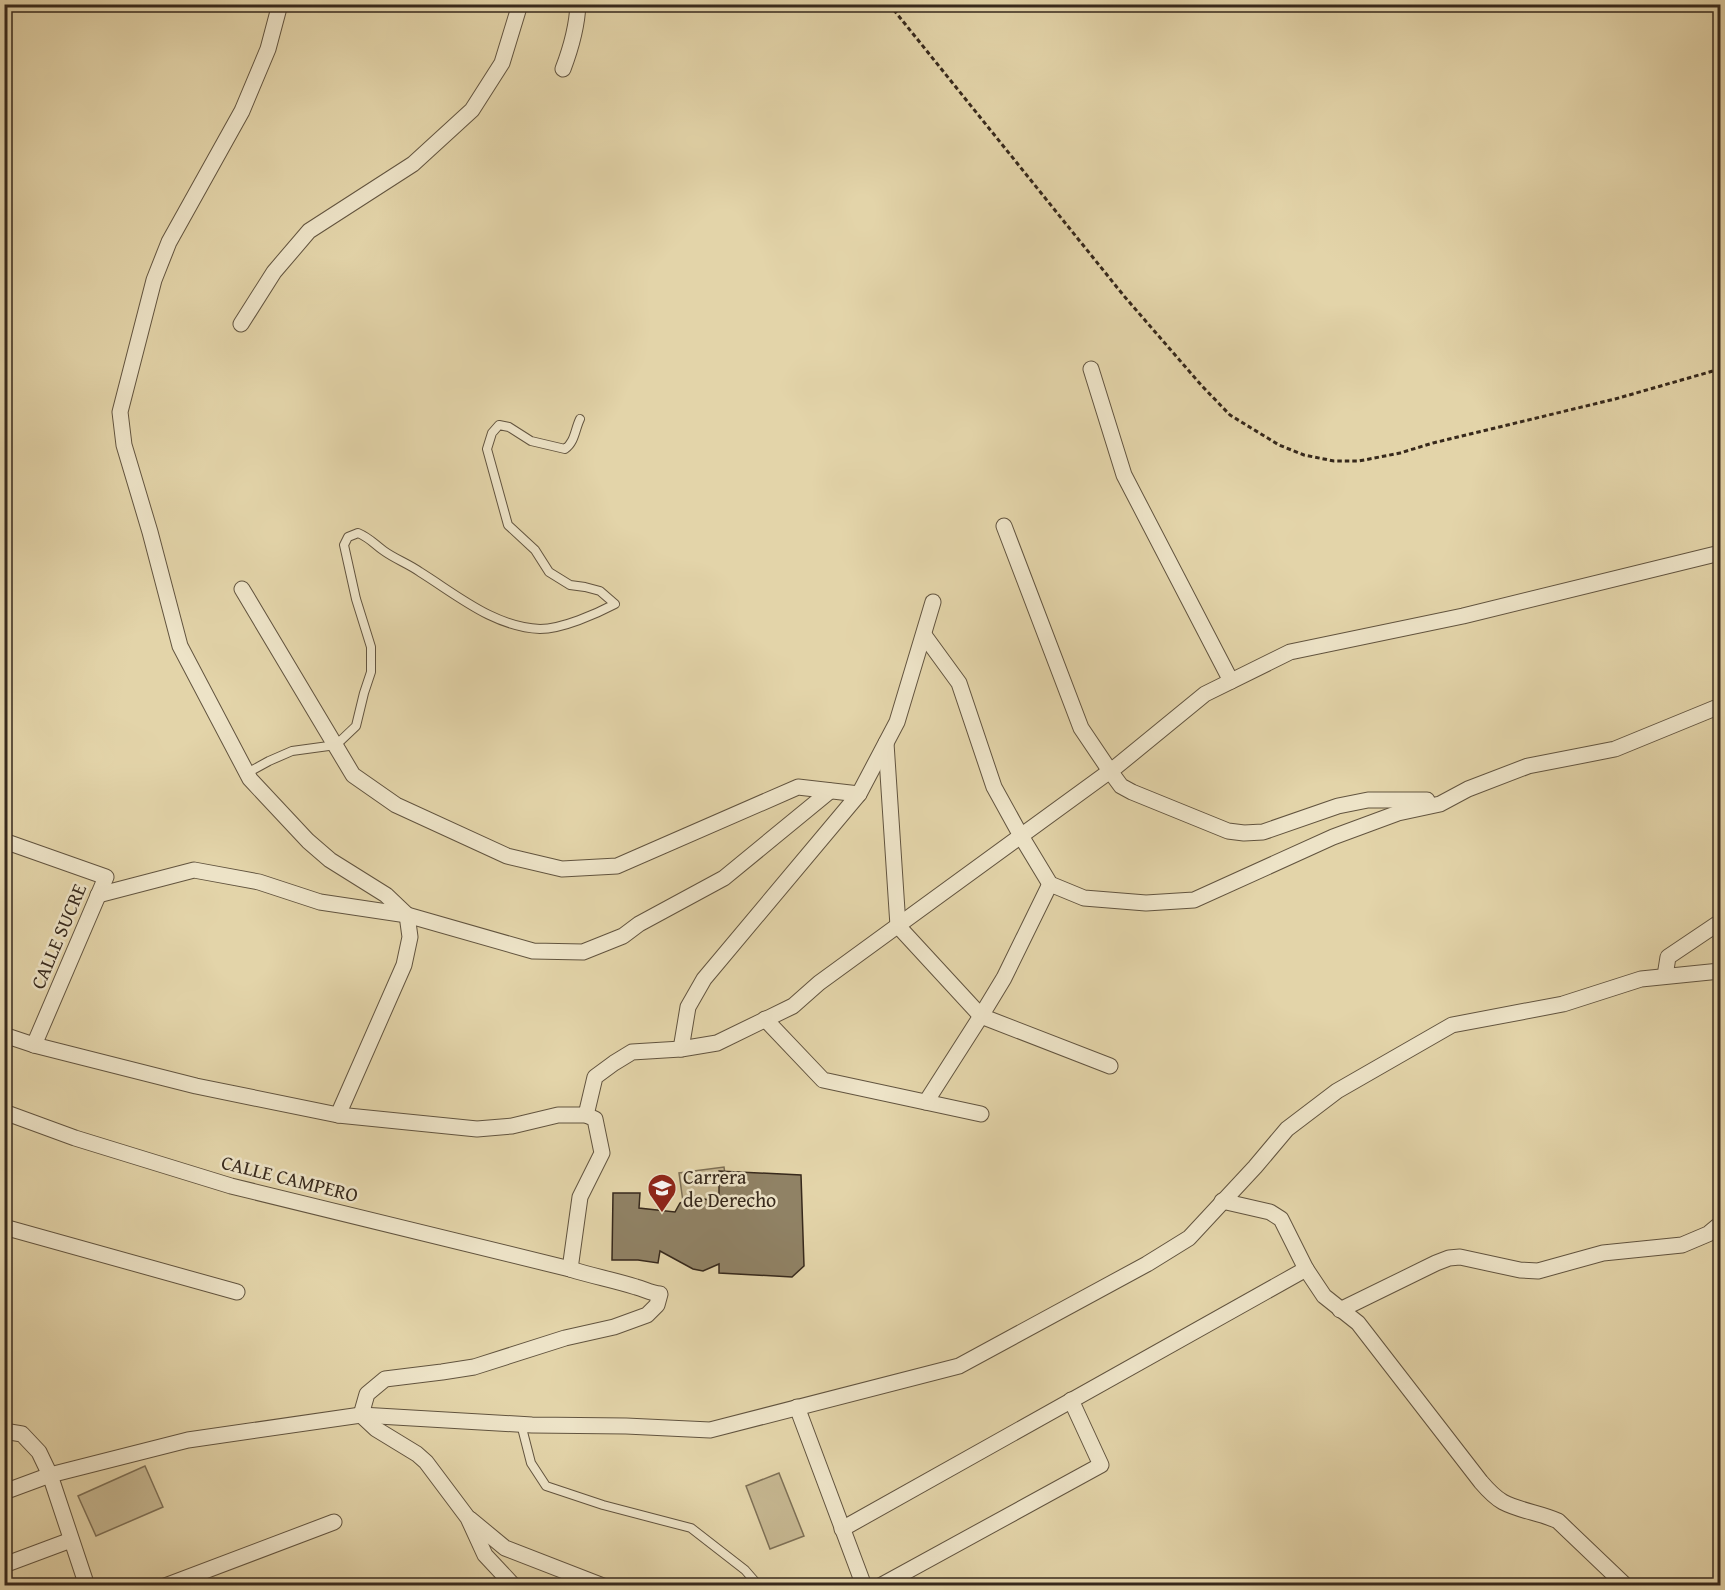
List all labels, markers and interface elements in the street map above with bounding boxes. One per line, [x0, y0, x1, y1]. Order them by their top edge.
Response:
street label: CALLE SUCRE [23, 879, 93, 993]
street label: CALLE CAMPERO [219, 1147, 361, 1209]
place label: Carrera de Derecho [683, 1162, 776, 1214]
school or university icon: Carrera de Derecho [646, 1172, 678, 1214]

